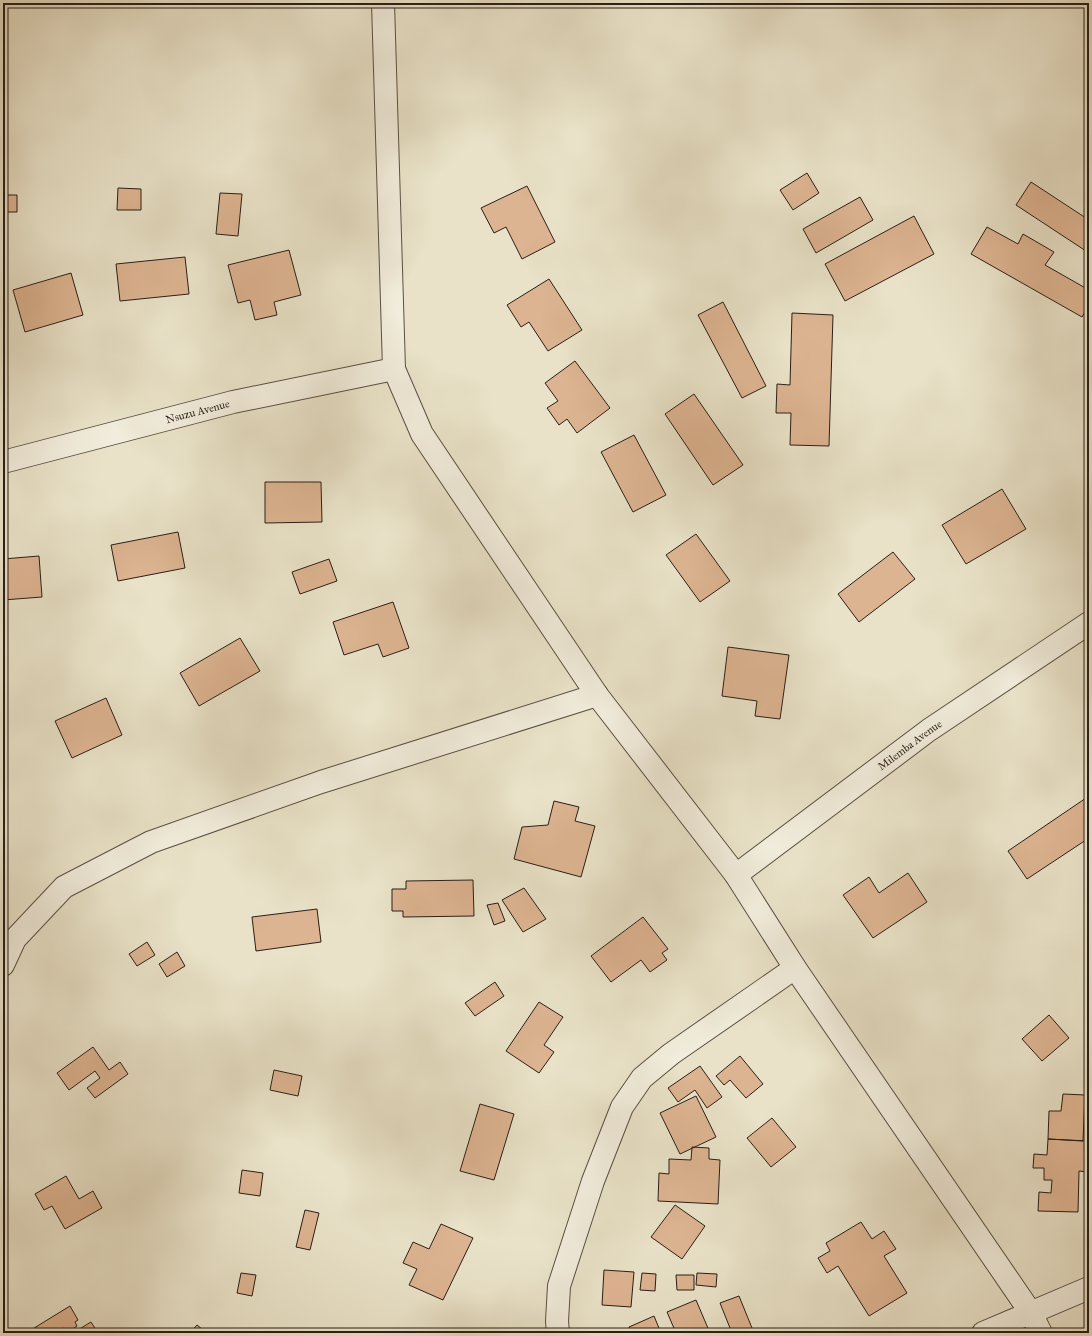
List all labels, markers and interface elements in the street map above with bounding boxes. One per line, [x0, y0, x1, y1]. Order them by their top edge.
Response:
street label: Nsuzu Avenue [164, 397, 231, 426]
street label: Milemba Avenue [875, 717, 944, 773]

